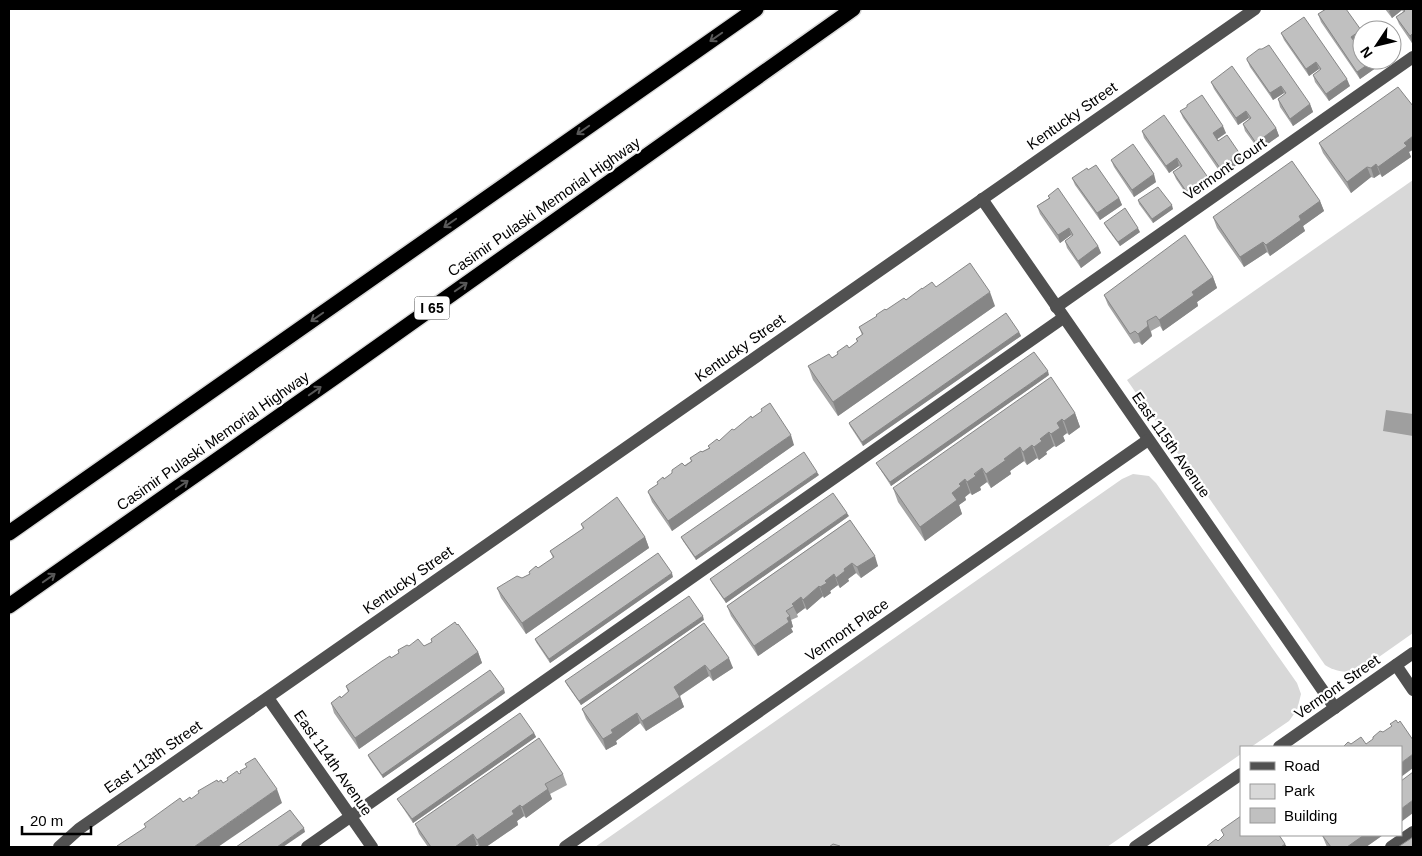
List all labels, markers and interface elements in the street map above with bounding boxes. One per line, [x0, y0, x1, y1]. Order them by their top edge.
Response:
north arrow [1352, 20, 1402, 70]
one-way arrow [709, 32, 723, 42]
text: N [1357, 44, 1376, 61]
street label: Kentucky Street [1023, 78, 1121, 153]
one-way arrow [576, 125, 590, 135]
street label: Casimir Pulaski Memorial Highway [444, 133, 644, 280]
street label: Vermont Court [1180, 133, 1270, 203]
one-way arrow [443, 218, 457, 228]
one-way arrow [454, 282, 468, 292]
road number: I 65 [414, 296, 450, 320]
street label: Kentucky Street [691, 310, 789, 385]
one-way arrow [310, 312, 324, 322]
street label: Casimir Pulaski Memorial Highway [113, 367, 313, 514]
one-way arrow [307, 386, 321, 396]
street label: East 115th Avenue [1129, 389, 1214, 501]
one-way arrow [174, 480, 188, 490]
street label: Kentucky Street [359, 542, 457, 617]
one-way arrow [41, 573, 55, 583]
street label: Vermont Place [802, 595, 892, 665]
street label: Vermont Street [1291, 650, 1383, 722]
street label: East 114th Avenue [291, 707, 376, 819]
street label: East 113th Street [101, 716, 205, 796]
legend [1240, 746, 1402, 836]
text: Road [1284, 757, 1320, 774]
text: Park [1284, 782, 1315, 799]
scale bar [22, 804, 91, 836]
text: Building [1284, 807, 1337, 824]
text: 20 m [30, 812, 63, 829]

